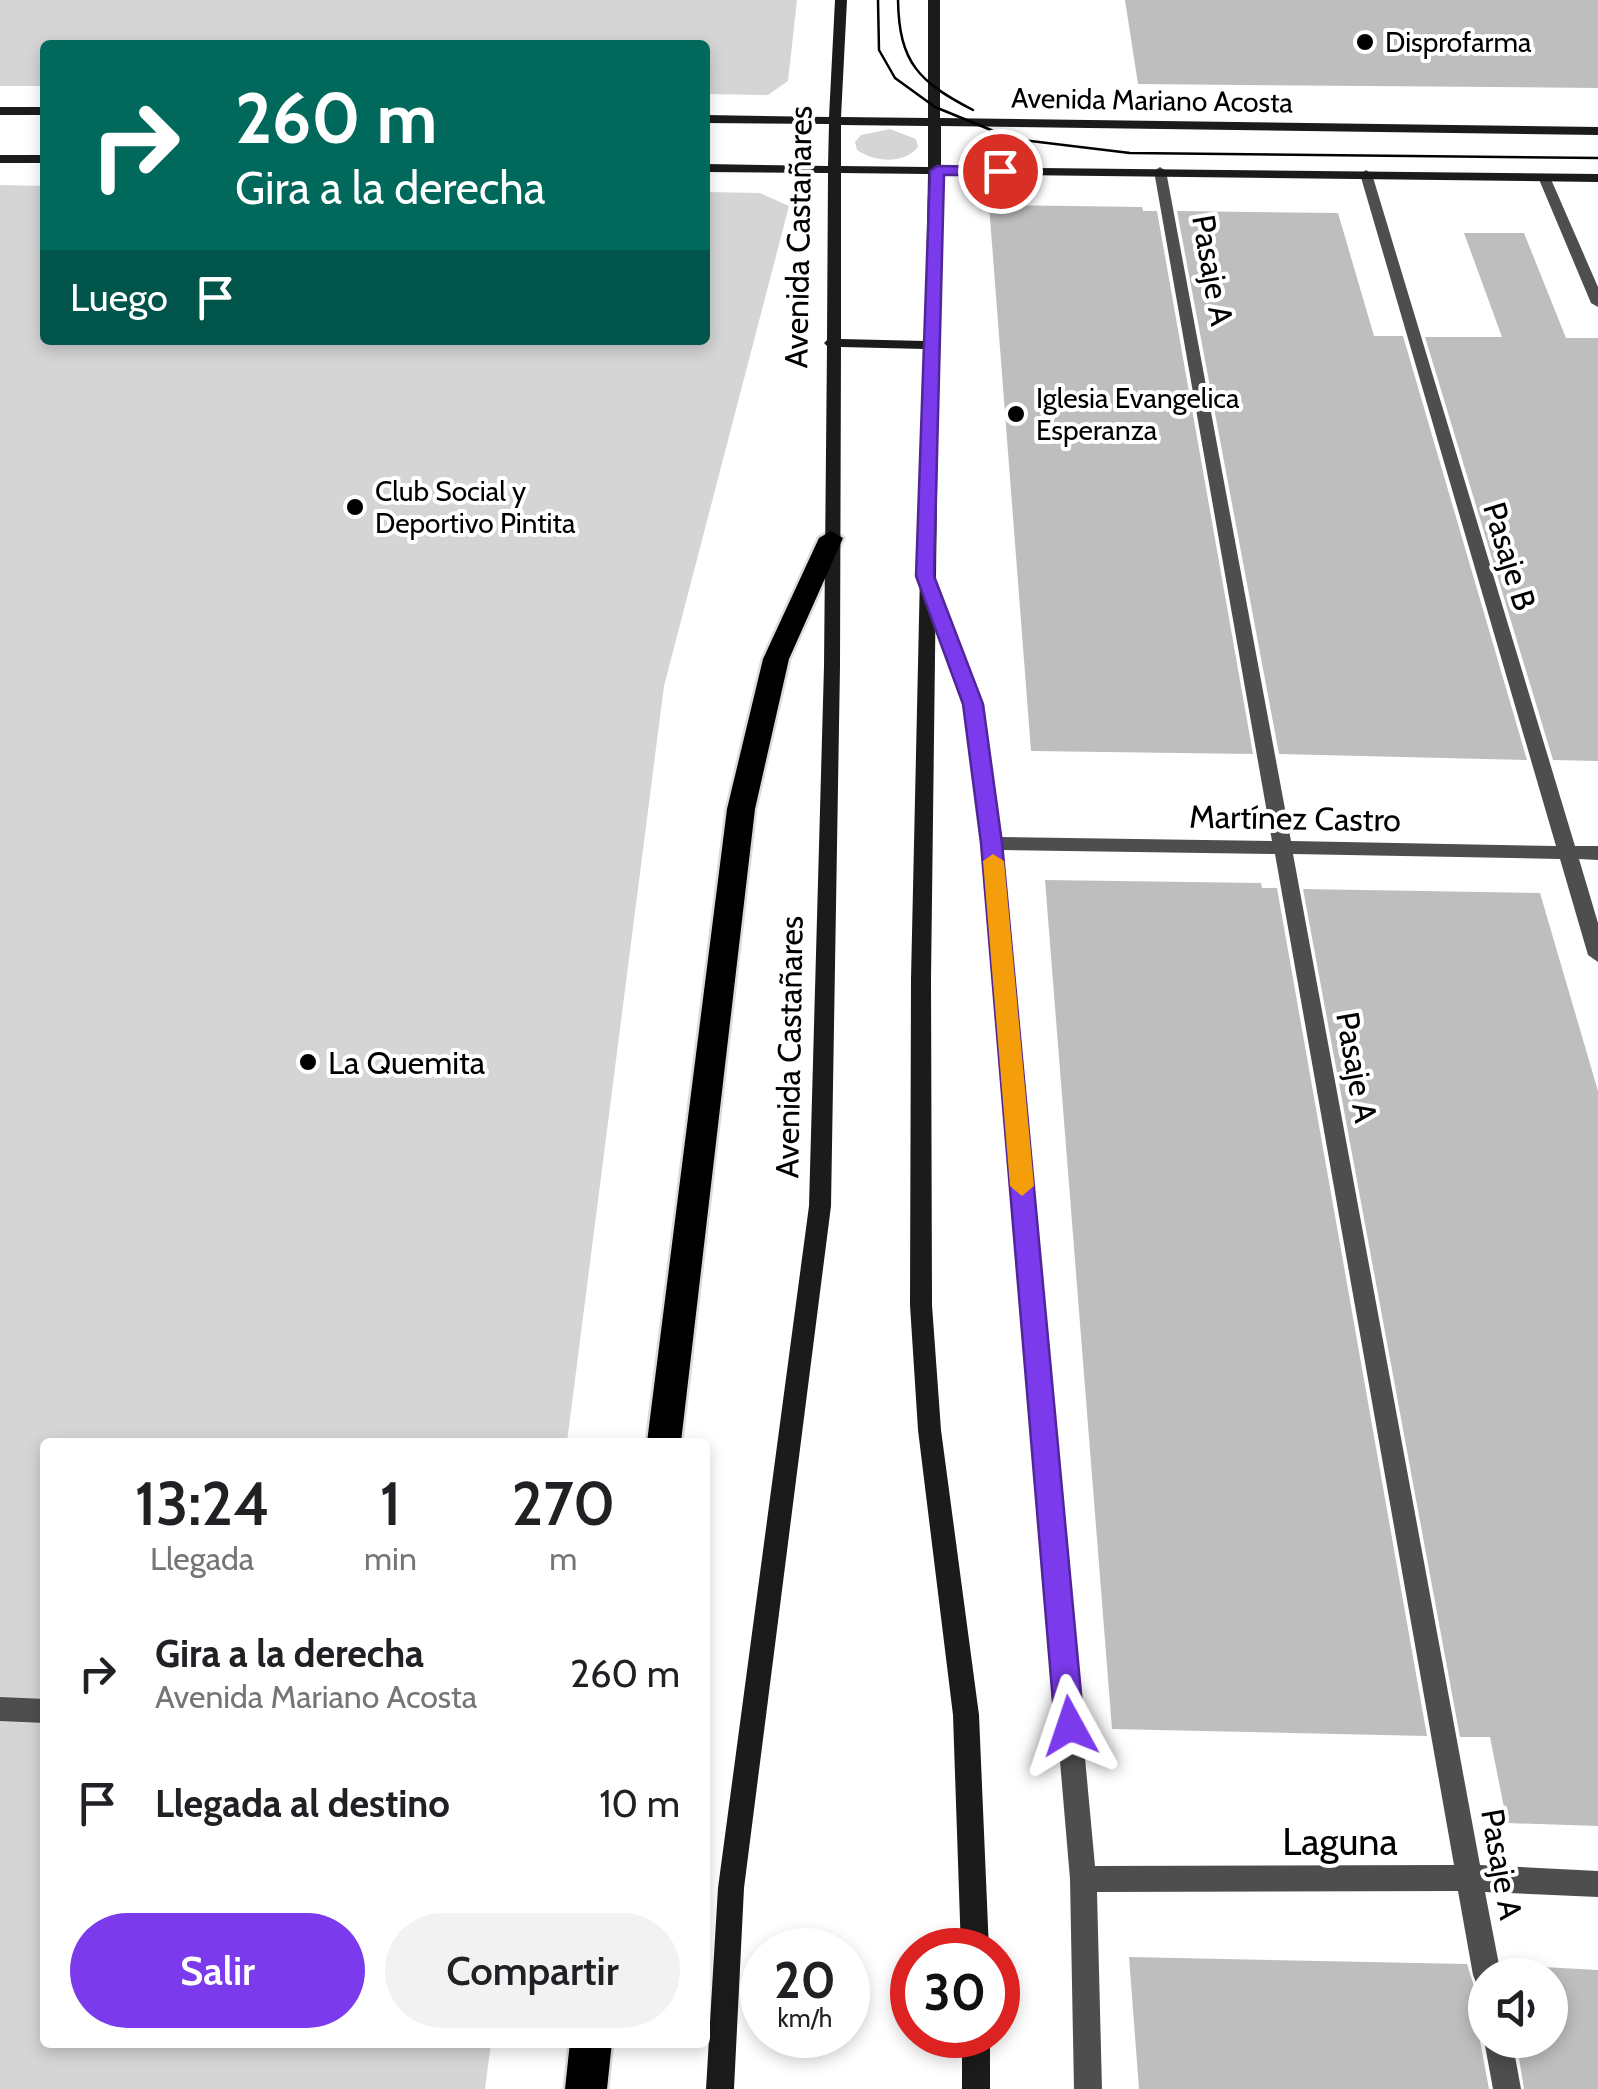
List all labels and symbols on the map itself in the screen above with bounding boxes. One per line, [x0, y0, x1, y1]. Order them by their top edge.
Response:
place label: Disprofarma [1385, 25, 1532, 59]
marker: Disprofarma [1354, 31, 1376, 53]
street label: Avenida Mariano Acosta [1011, 81, 1294, 119]
street label: Avenida Castañares [776, 105, 820, 369]
pin [958, 129, 1043, 214]
street label: Pasaje A [1184, 212, 1242, 329]
place label: Iglesia Evangelica Esperanza [1036, 381, 1240, 447]
marker: Iglesia Evangelica Esperanza [1005, 403, 1027, 425]
place label: Club Social y Deportivo Pintita [375, 474, 576, 540]
marker: Club Social y Deportivo Pintita [344, 496, 366, 518]
street label: Pasaje B [1475, 497, 1545, 615]
street label: Martínez Castro [1189, 797, 1401, 839]
street label: Avenida Castañares [767, 915, 811, 1179]
street label: Pasaje A [1328, 1009, 1386, 1126]
place label: La Quemita [328, 1043, 486, 1082]
marker: La Quemita [297, 1051, 319, 1073]
position arrow [1018, 1674, 1122, 1778]
street label: Pasaje A [1473, 1806, 1531, 1923]
street label: Laguna [1282, 1818, 1398, 1865]
speed limit sign: 30 [890, 1928, 1020, 2058]

